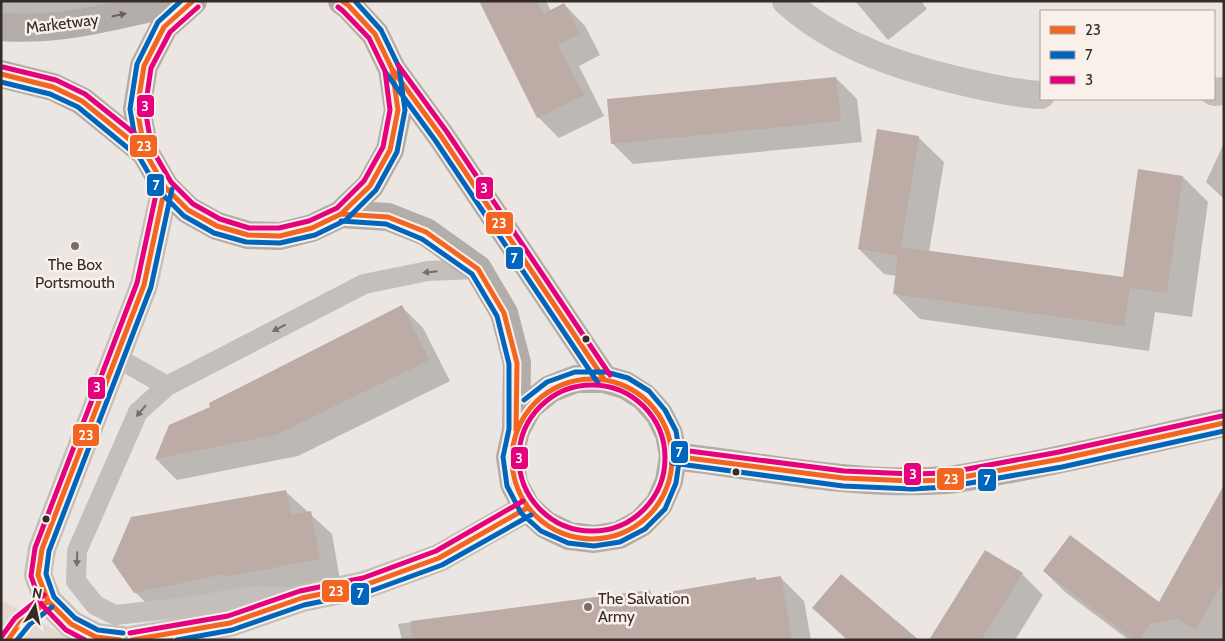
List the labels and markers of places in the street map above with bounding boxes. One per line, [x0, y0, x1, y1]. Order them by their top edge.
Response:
marker: The Box Portsmouth [69, 240, 81, 252]
place label: The Box Portsmouth [35, 255, 115, 292]
unlabelled marker [581, 334, 591, 344]
unlabelled marker [731, 467, 741, 477]
unlabelled marker [41, 514, 51, 524]
place label: The Salvation Army [598, 589, 689, 626]
marker: The Salvation Army [582, 601, 594, 613]

